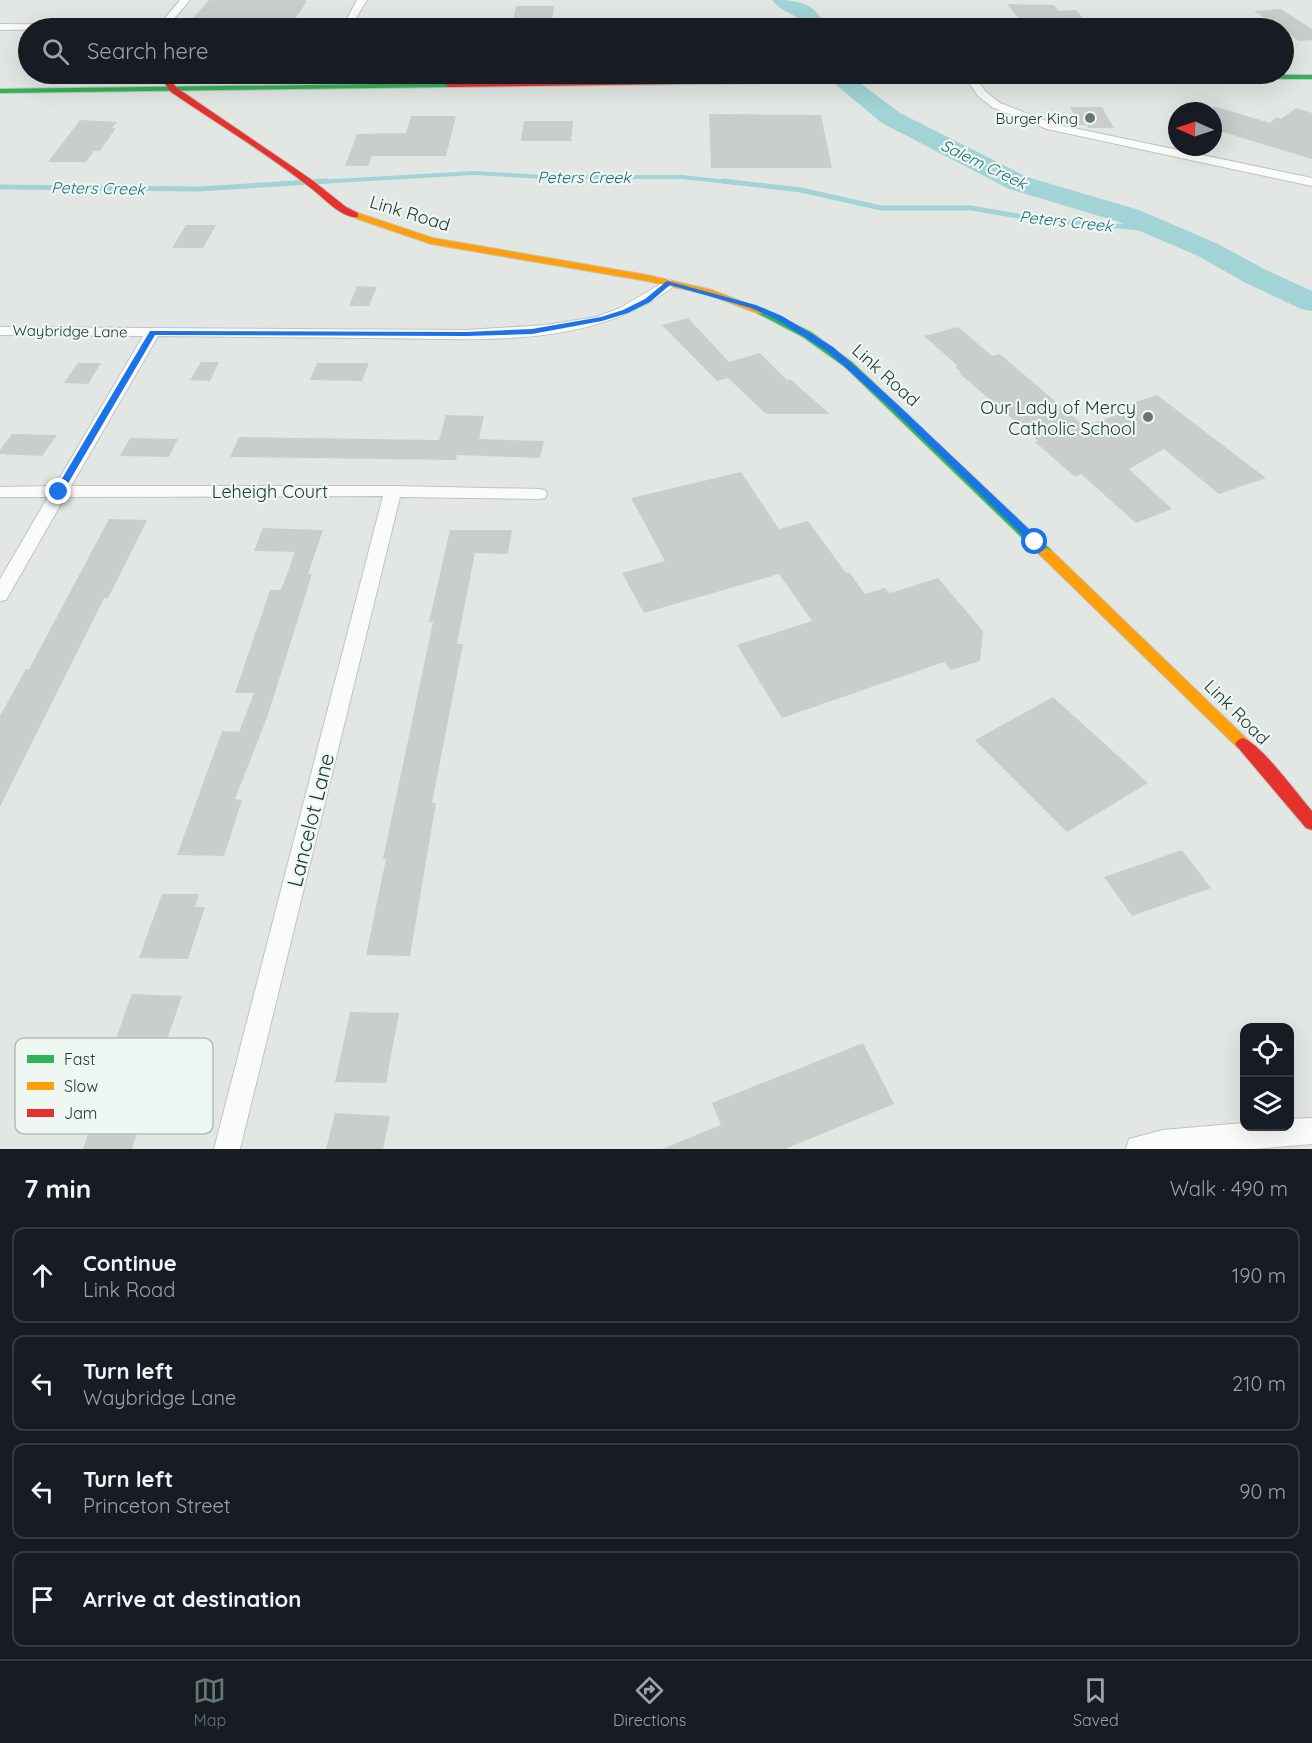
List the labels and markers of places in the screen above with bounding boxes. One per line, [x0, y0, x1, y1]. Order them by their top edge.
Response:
place label: Burger King [995, 109, 1078, 128]
marker: Burger King [1083, 111, 1097, 125]
place label: Our Lady of Mercy Catholic School [980, 396, 1136, 440]
marker: Our Lady of Mercy Catholic School [1141, 410, 1155, 424]

